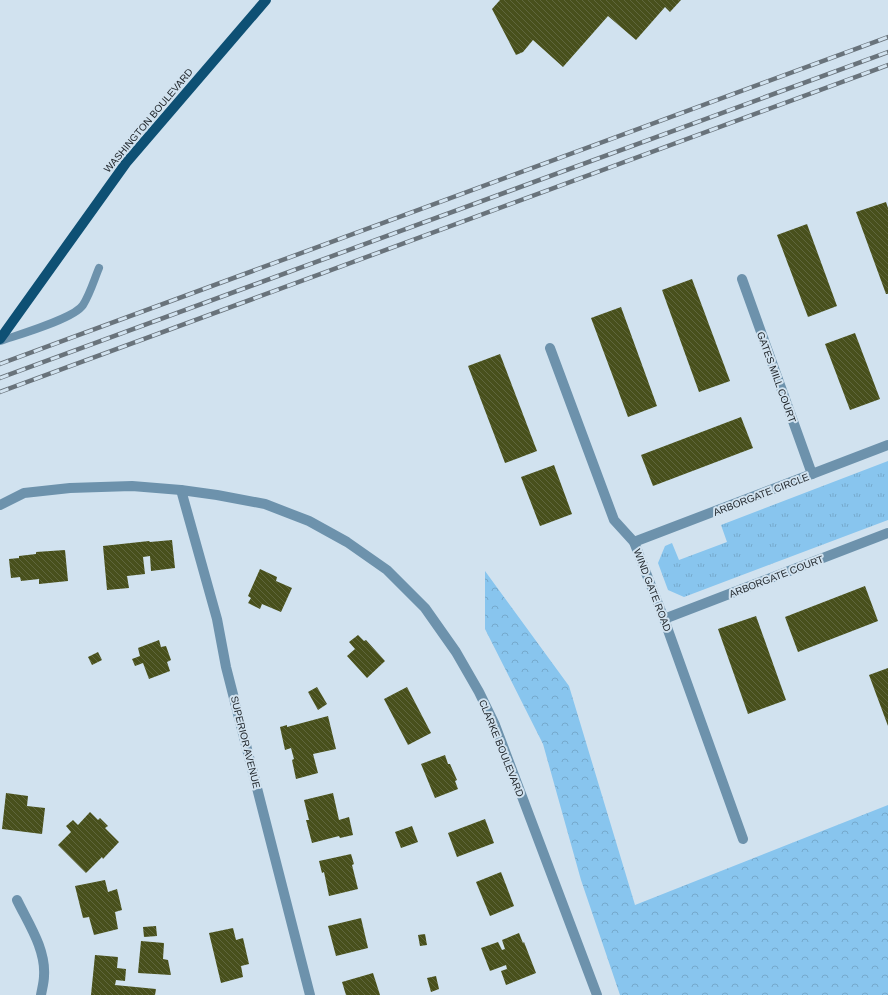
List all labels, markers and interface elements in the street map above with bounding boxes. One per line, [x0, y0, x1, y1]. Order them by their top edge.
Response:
street label: WASHINGTON BOULEVARD [102, 66, 195, 174]
street label: GATES MILL COURT [755, 330, 798, 424]
street label: ARBORGATE CIRCLE [712, 471, 811, 518]
street label: WIND GATE ROAD [632, 547, 673, 633]
street label: ARBORGATE COURT [727, 553, 825, 600]
street label: SUPERIOR AVENUE [229, 695, 262, 790]
street label: CLARKE BOULEVARD [477, 698, 526, 798]

